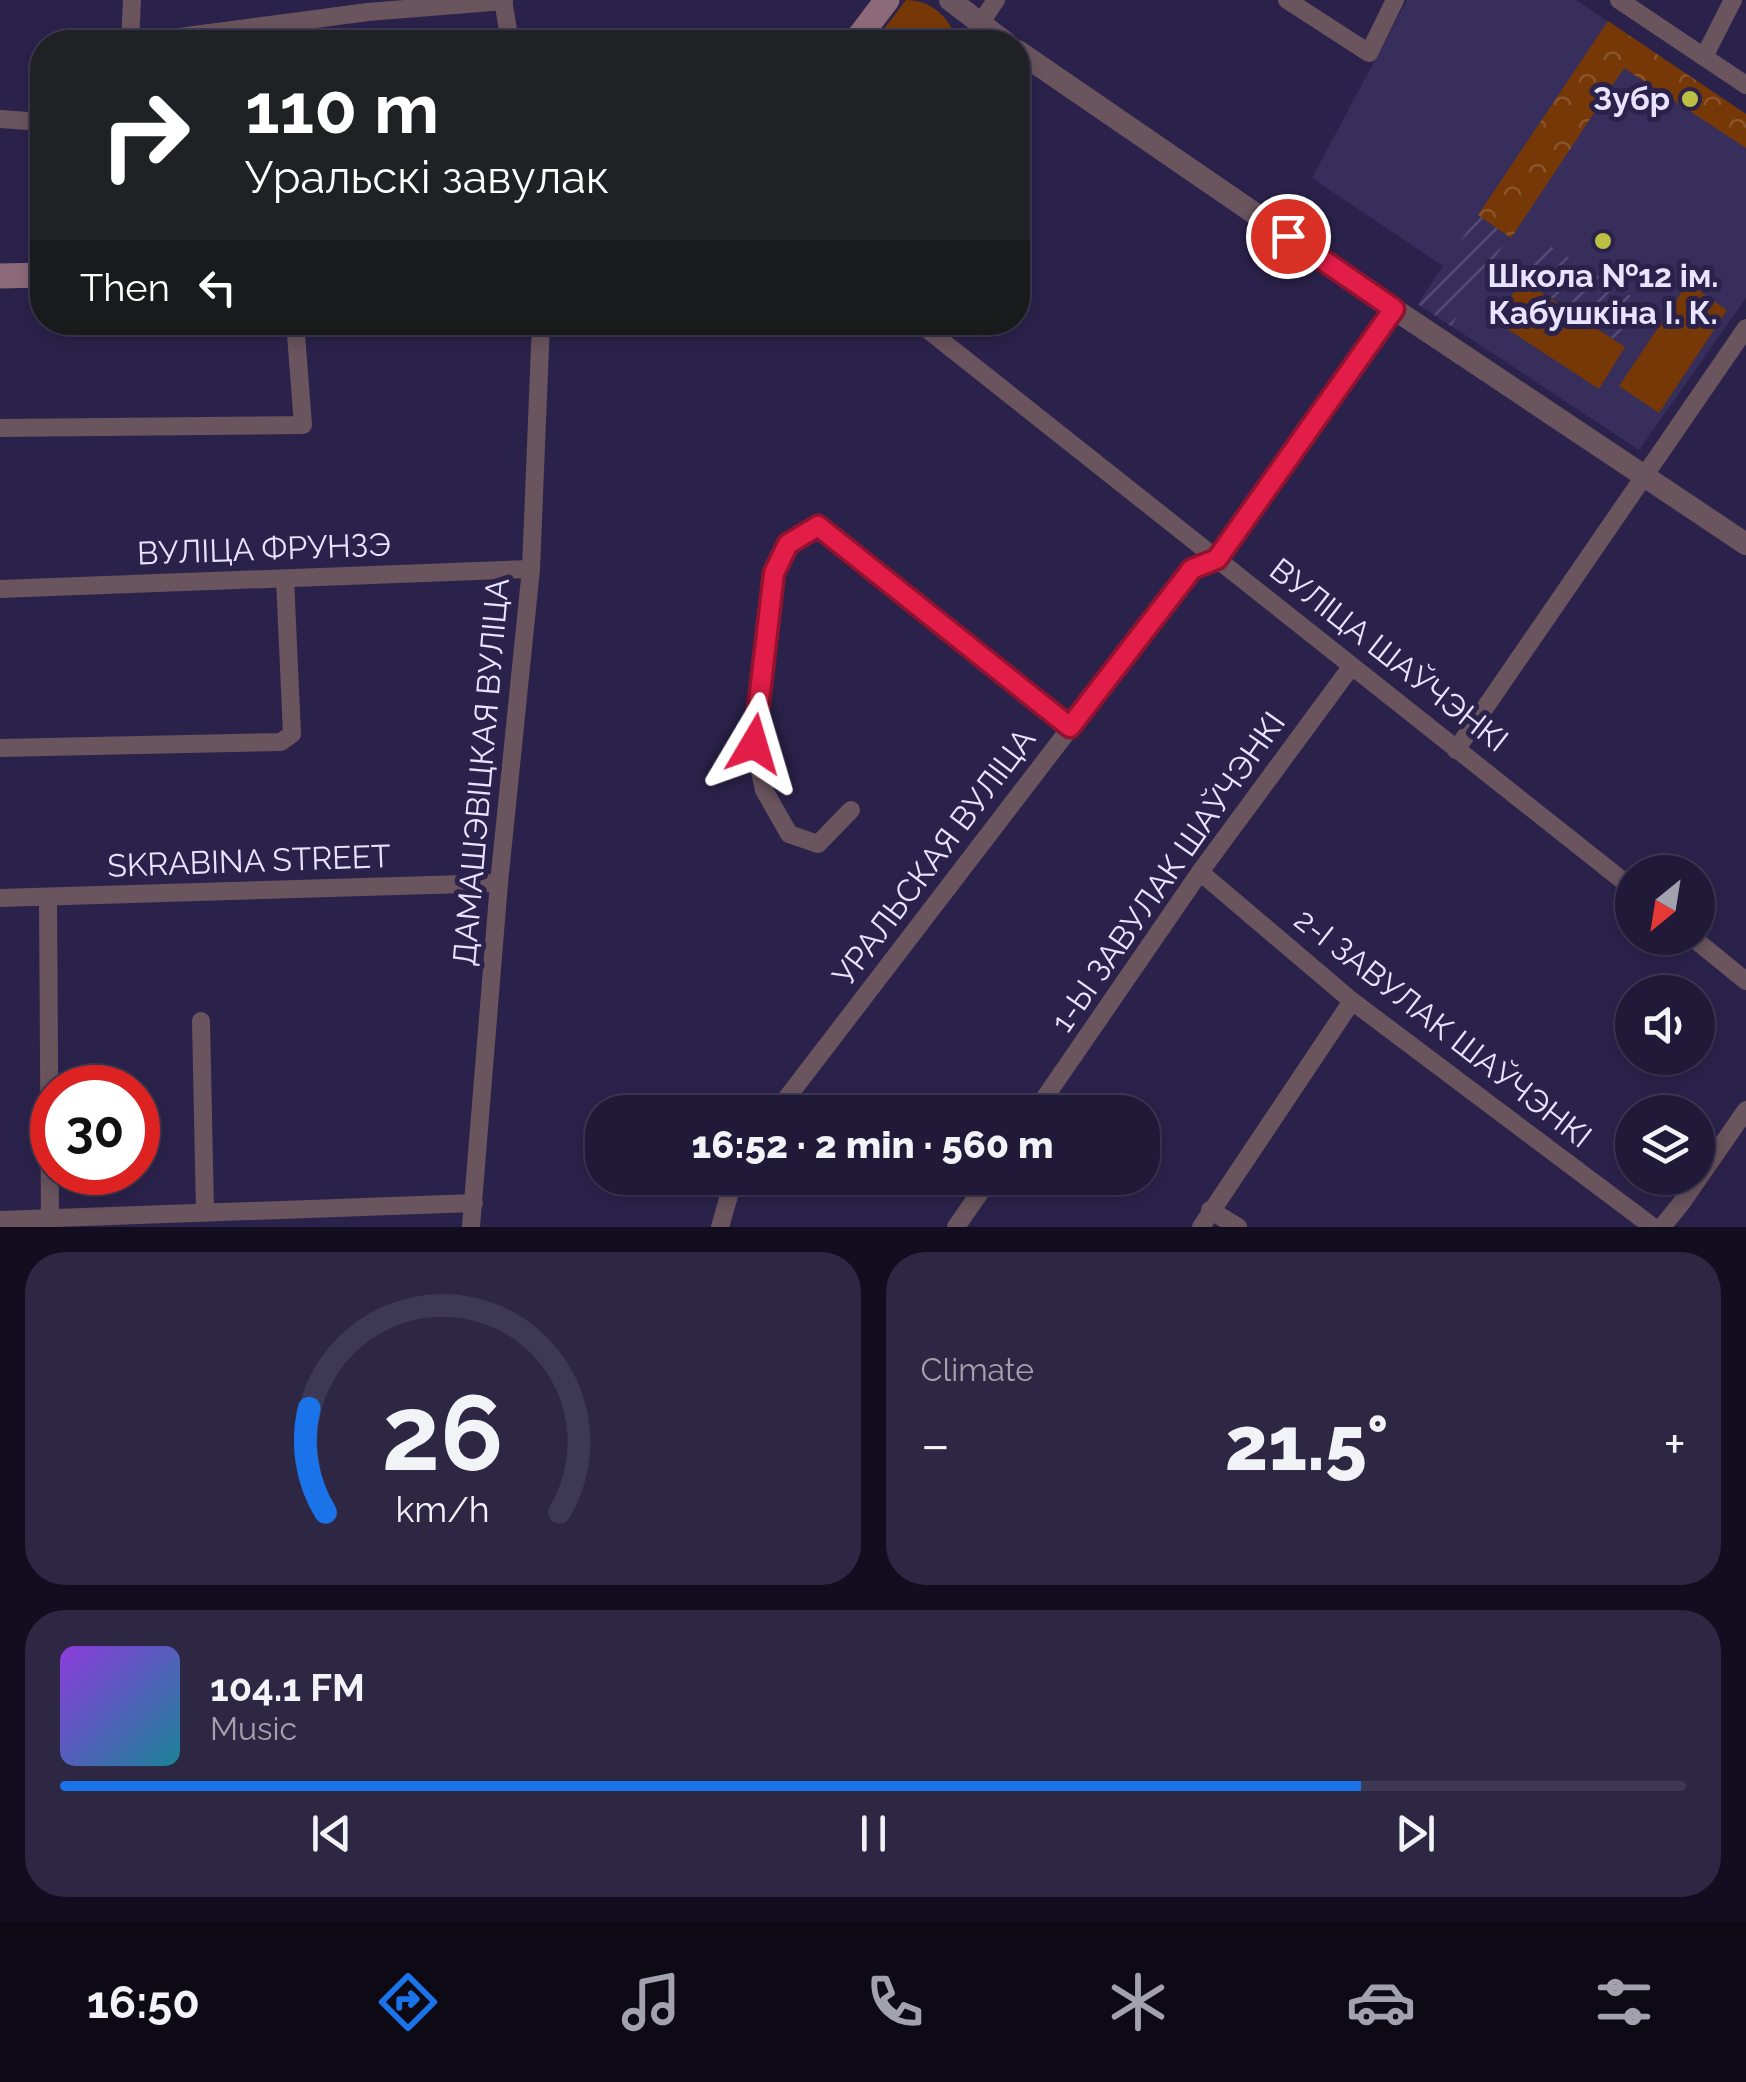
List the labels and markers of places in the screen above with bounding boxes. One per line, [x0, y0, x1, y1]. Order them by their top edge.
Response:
place label: Зубр [1593, 80, 1670, 117]
marker: Зубр [1679, 88, 1701, 110]
pin [1246, 194, 1331, 279]
marker: Школа №12 ім. Кабушкіна І. К. [1592, 230, 1614, 252]
place label: Школа №12 ім. Кабушкіна І. К. [1488, 257, 1718, 331]

